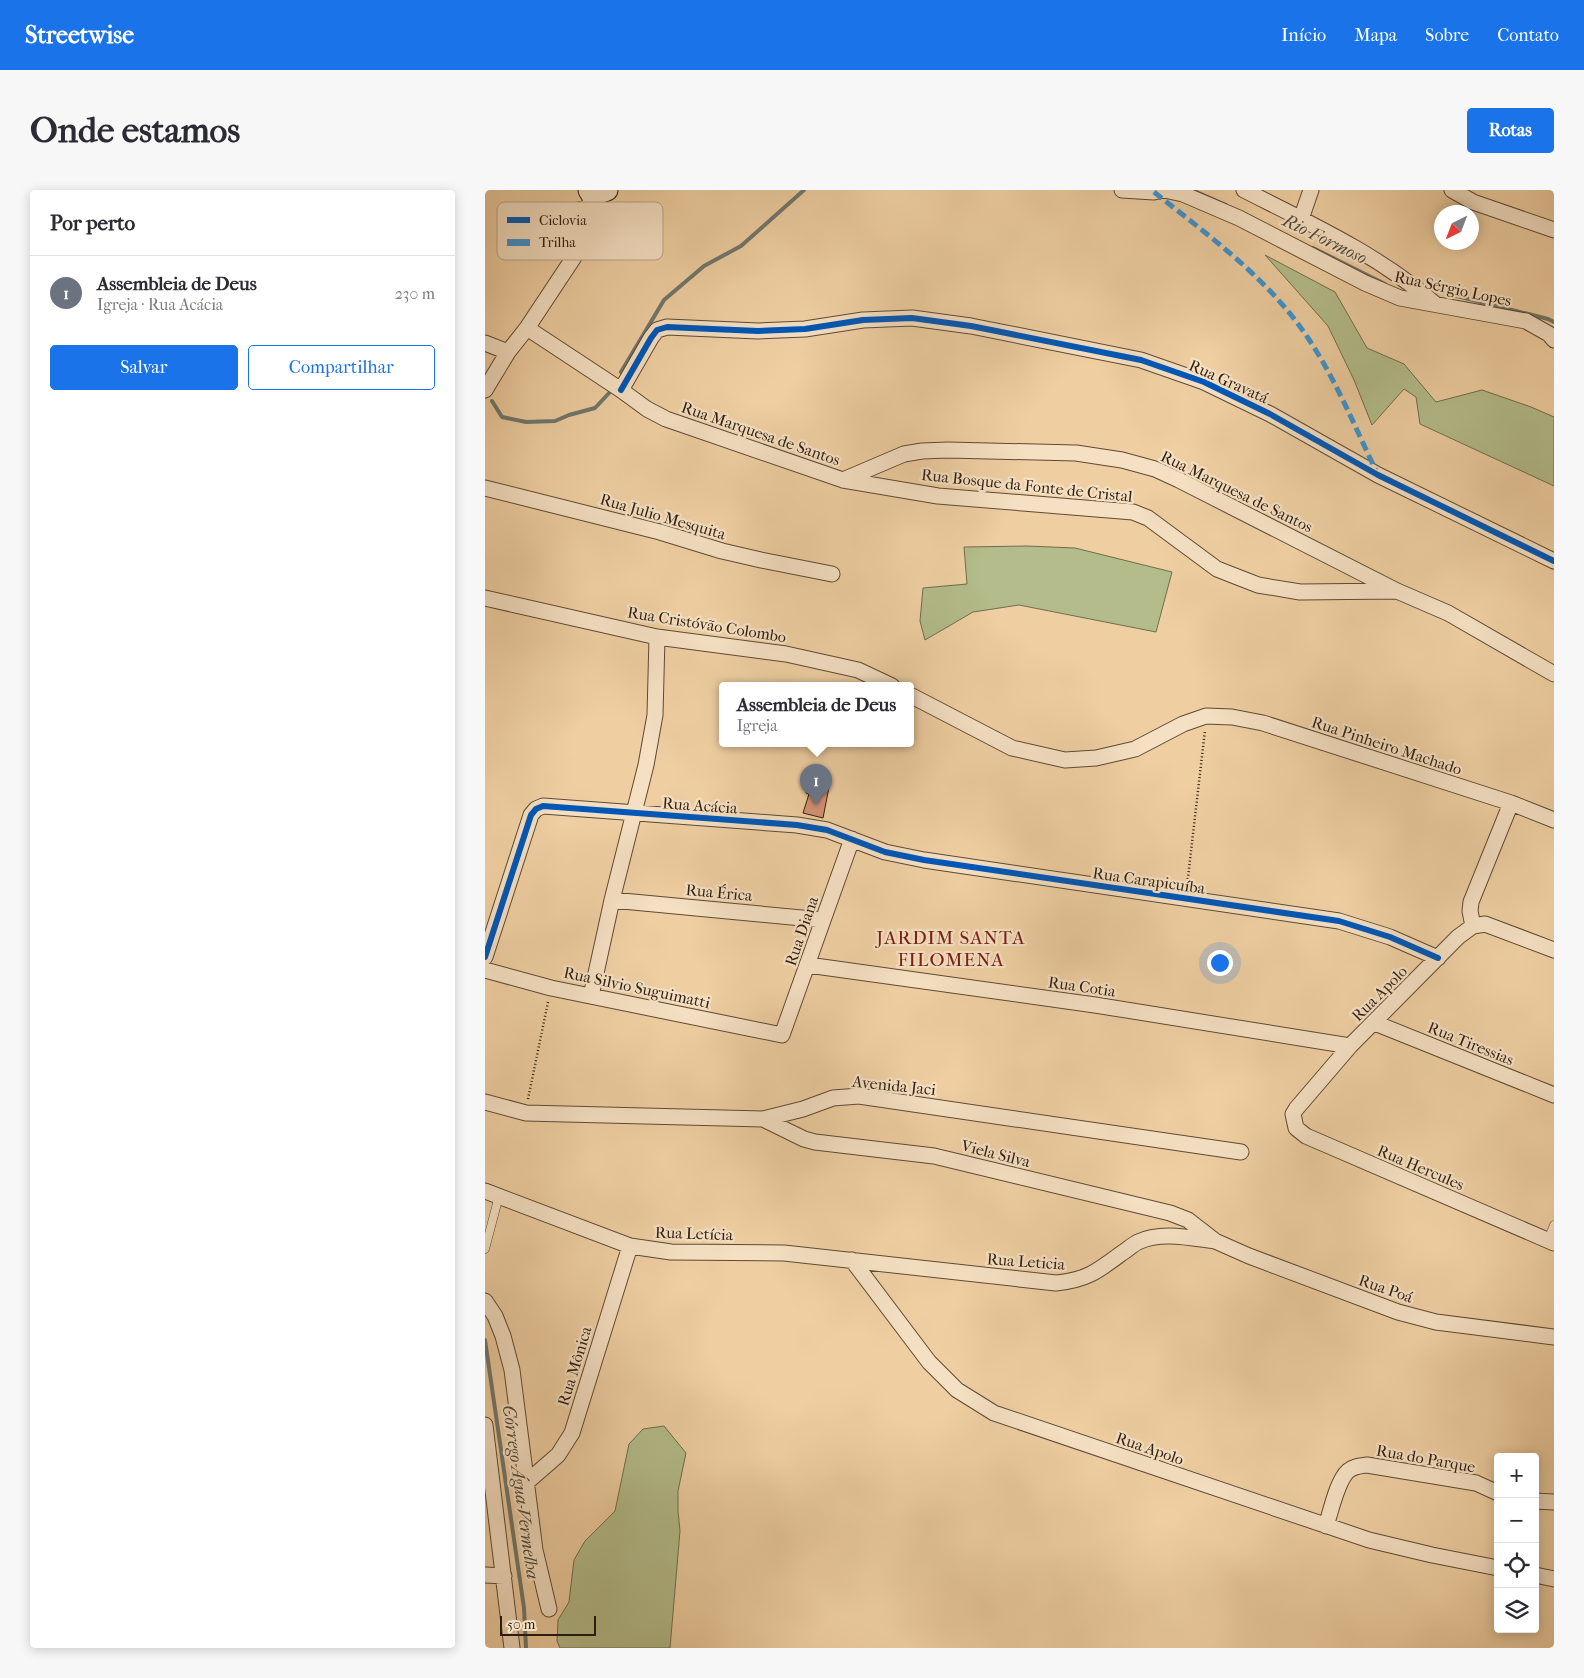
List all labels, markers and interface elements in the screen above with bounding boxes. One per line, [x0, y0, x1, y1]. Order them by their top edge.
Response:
text: Streetwise [25, 21, 134, 49]
text: Início [1281, 25, 1326, 46]
text: Mapa [1354, 25, 1397, 46]
text: Sobre [1425, 25, 1469, 46]
text: Contato [1497, 25, 1559, 46]
button: Rotas [1467, 108, 1554, 153]
text: Onde estamos [30, 110, 240, 151]
legend [497, 202, 663, 260]
north arrow [1434, 205, 1479, 250]
water label: Rio Formoso [1278, 210, 1370, 269]
text: Por perto [50, 211, 135, 235]
text: Ciclovia [539, 212, 587, 229]
text: Trilha [539, 234, 576, 251]
street label: Rua Sérgio Lopes [1393, 267, 1513, 310]
text: Assembleia de Deus [97, 273, 257, 295]
text: 1 [63, 284, 69, 303]
text: 230 m [395, 284, 435, 303]
text: Igreja · Rua Acácia [97, 295, 223, 314]
button: Salvar [50, 345, 238, 390]
button: Compartilhar [248, 345, 435, 390]
street label: Rua Gravatá [1186, 356, 1272, 408]
street label: Rua Marquesa de Santos [679, 397, 843, 470]
street label: Rua Marquesa de Santos [1158, 446, 1316, 537]
street label: Rua Bosque da Fonte de Cristal [920, 465, 1134, 506]
street label: Rua Julio Mesquita [598, 489, 729, 544]
street label: Rua Cristóvão Colombo [626, 603, 788, 646]
popup [719, 682, 914, 747]
text: Assembleia de Deus [737, 694, 896, 716]
street label: Rua Pinheiro Machado [1309, 712, 1464, 779]
text: Igreja [737, 716, 778, 735]
pin: 1 [800, 764, 832, 805]
street label: Rua Acácia [662, 793, 739, 818]
street label: Rua Carapicuíba [1091, 863, 1207, 898]
street label: Rua Érica [685, 879, 754, 905]
street label: Rua Diana [781, 893, 822, 968]
district label: JARDIM SANTA FILOMENA [874, 927, 1026, 971]
your location [1207, 950, 1233, 976]
street label: Rua Apolo [1348, 962, 1411, 1025]
street label: Rua Silvio Suguimatti [562, 963, 712, 1012]
street label: Rua Cotia [1047, 972, 1117, 1001]
street label: Rua Tiressias [1425, 1018, 1517, 1069]
street label: Avenida Jaci [850, 1072, 937, 1099]
street label: Viela Silva [958, 1135, 1033, 1171]
street label: Rua Hercules [1374, 1141, 1467, 1194]
street label: Rua Letícia [654, 1223, 734, 1244]
street label: Rua Leticia [986, 1249, 1066, 1274]
street label: Rua Poá [1356, 1270, 1416, 1307]
street label: Rua Mônica [553, 1324, 596, 1408]
water label: Córrego Água Vermelha [498, 1403, 545, 1580]
street label: Rua Apolo [1113, 1428, 1186, 1469]
street label: Rua do Parque [1375, 1440, 1477, 1477]
map controls [1494, 1453, 1539, 1633]
button: + [1494, 1453, 1539, 1498]
button: − [1494, 1498, 1539, 1543]
button: locate [1494, 1543, 1539, 1588]
button: layers [1494, 1588, 1539, 1633]
scale bar [500, 1613, 596, 1636]
text: 50 m [507, 1616, 535, 1633]

